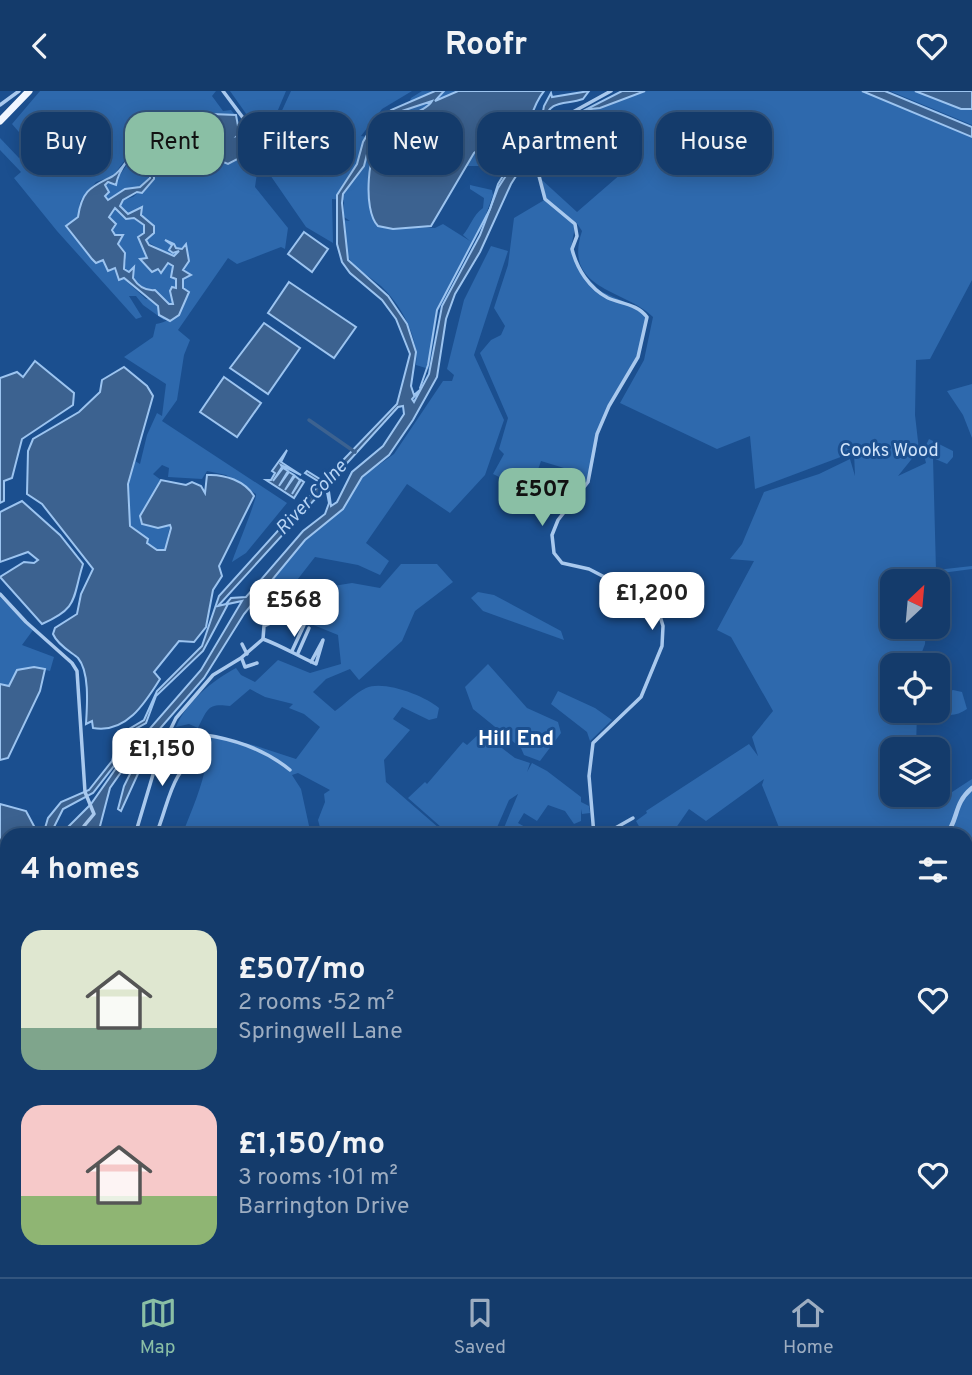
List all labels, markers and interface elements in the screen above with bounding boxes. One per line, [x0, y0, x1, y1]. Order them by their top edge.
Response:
text: Roofr [445, 26, 527, 66]
icon: back [21, 27, 59, 65]
icon: heart [913, 27, 951, 65]
chip: Buy [21, 112, 111, 175]
chip: Rent [125, 112, 224, 175]
chip: Filters [238, 112, 354, 175]
chip: New [368, 112, 463, 175]
chip: Apartment [477, 112, 642, 175]
chip: House [656, 112, 772, 175]
park label: Cooks Wood [839, 440, 939, 463]
water label: River Colne [271, 455, 353, 541]
pin: £507 [501, 469, 583, 528]
text: £507 [515, 476, 569, 505]
north arrow [880, 569, 950, 639]
map controls [880, 569, 950, 807]
pin: £1,200 [595, 573, 709, 632]
pin: £568 [253, 580, 335, 639]
text: £1,200 [615, 580, 689, 609]
text: £568 [266, 587, 322, 616]
button: locate [880, 653, 950, 723]
district label: Hill End [478, 726, 554, 753]
pin: £1,150 [105, 729, 219, 788]
text: £1,150 [128, 736, 196, 765]
button: layers [880, 737, 950, 807]
icon: filters [914, 851, 952, 889]
text: 4 homes [21, 852, 140, 889]
text: £507/mo [238, 952, 365, 989]
icon: home [77, 958, 161, 1042]
icon: heart [914, 981, 952, 1019]
text: 2 rooms · 52 m² [238, 989, 394, 1018]
text: Springwell Lane [238, 1018, 403, 1047]
text: £1,150/mo [238, 1127, 385, 1164]
icon: home [77, 1133, 161, 1217]
icon: heart [914, 1156, 952, 1194]
text: 3 rooms · 101 m² [238, 1164, 398, 1193]
text: Barrington Drive [238, 1193, 409, 1222]
tab: Map [139, 1294, 177, 1360]
tab: Saved [454, 1294, 506, 1360]
tab: Home [783, 1294, 833, 1360]

